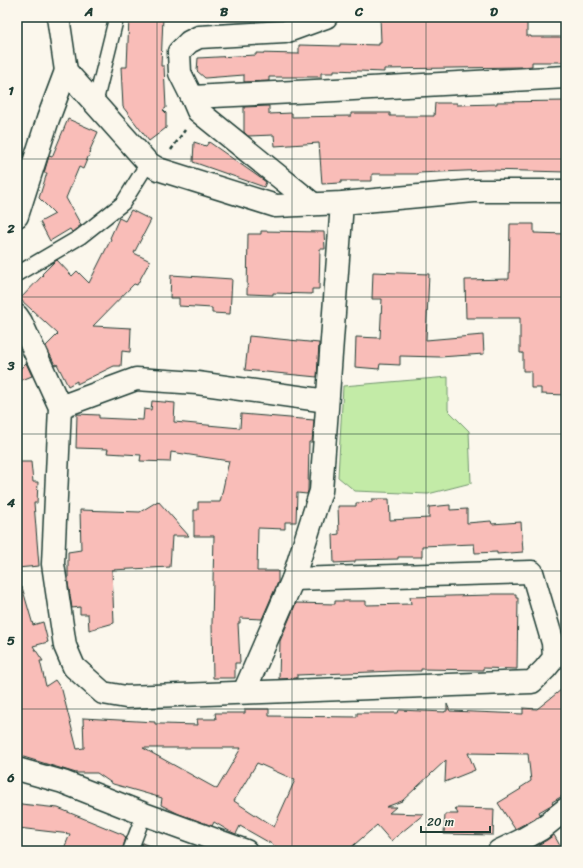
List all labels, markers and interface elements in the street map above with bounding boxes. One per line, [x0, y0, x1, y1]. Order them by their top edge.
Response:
text: A [84, 0, 93, 23]
text: B [220, 0, 229, 23]
text: C [354, 0, 364, 23]
text: D [490, 0, 498, 23]
text: 1 [8, 79, 14, 102]
text: 2 [6, 217, 15, 240]
text: 3 [6, 354, 15, 377]
text: 4 [6, 491, 16, 514]
text: 5 [7, 629, 15, 652]
text: 6 [6, 766, 15, 789]
scale bar [421, 808, 490, 834]
text: 20 m [427, 811, 454, 833]

